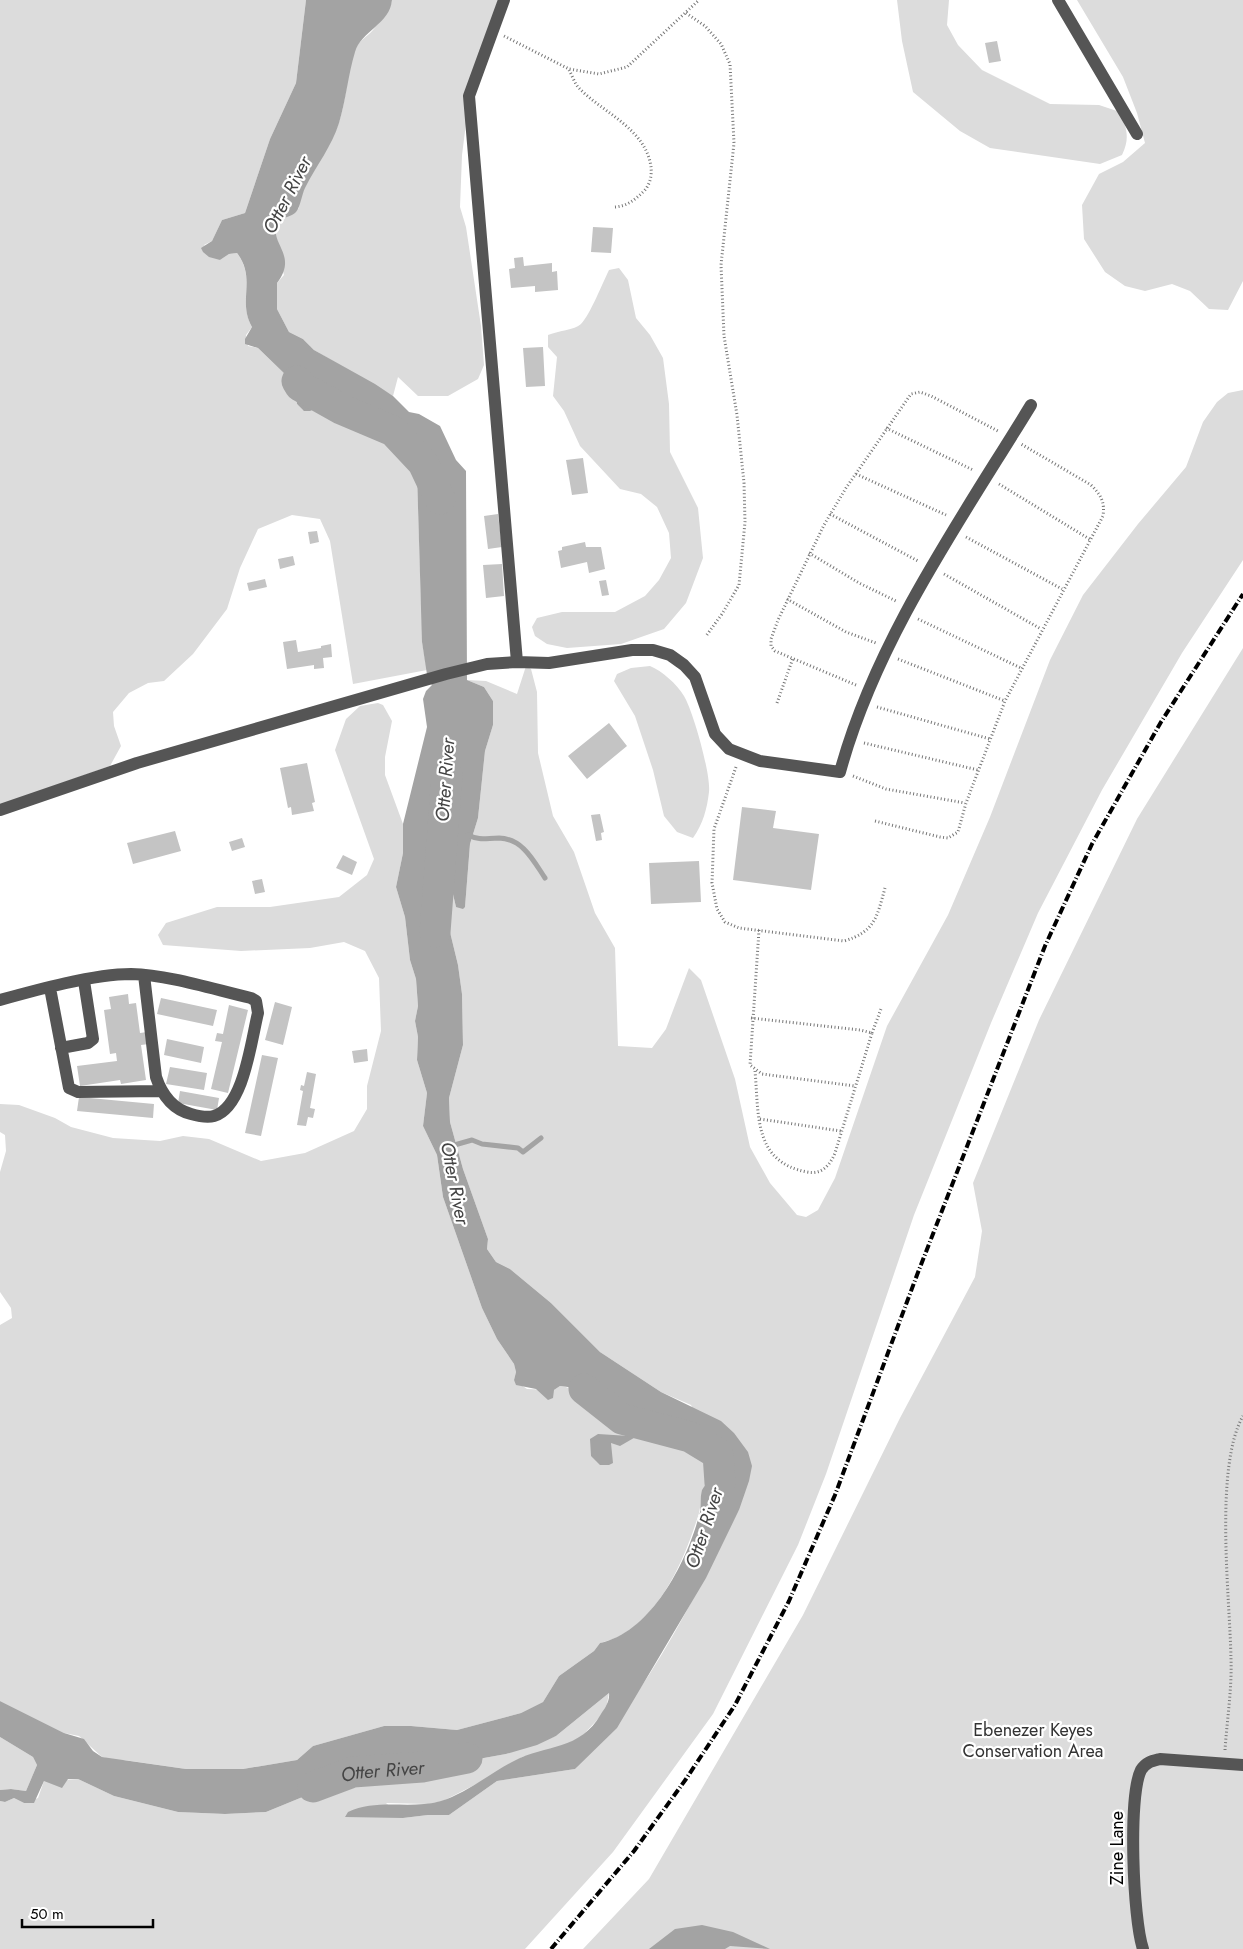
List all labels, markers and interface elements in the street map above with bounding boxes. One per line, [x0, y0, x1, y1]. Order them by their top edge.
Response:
water label: Otter River [256, 150, 319, 238]
water label: Otter River [429, 736, 462, 823]
water label: Otter River [434, 1139, 477, 1228]
water label: Otter River [678, 1482, 730, 1572]
park label: Ebenezer Keyes Conservation Area [963, 1717, 1103, 1764]
water label: Otter River [336, 1753, 427, 1789]
street label: Zine Lane [1104, 1811, 1130, 1885]
scale bar [22, 1896, 154, 1928]
text: 50 m [30, 1903, 64, 1925]

